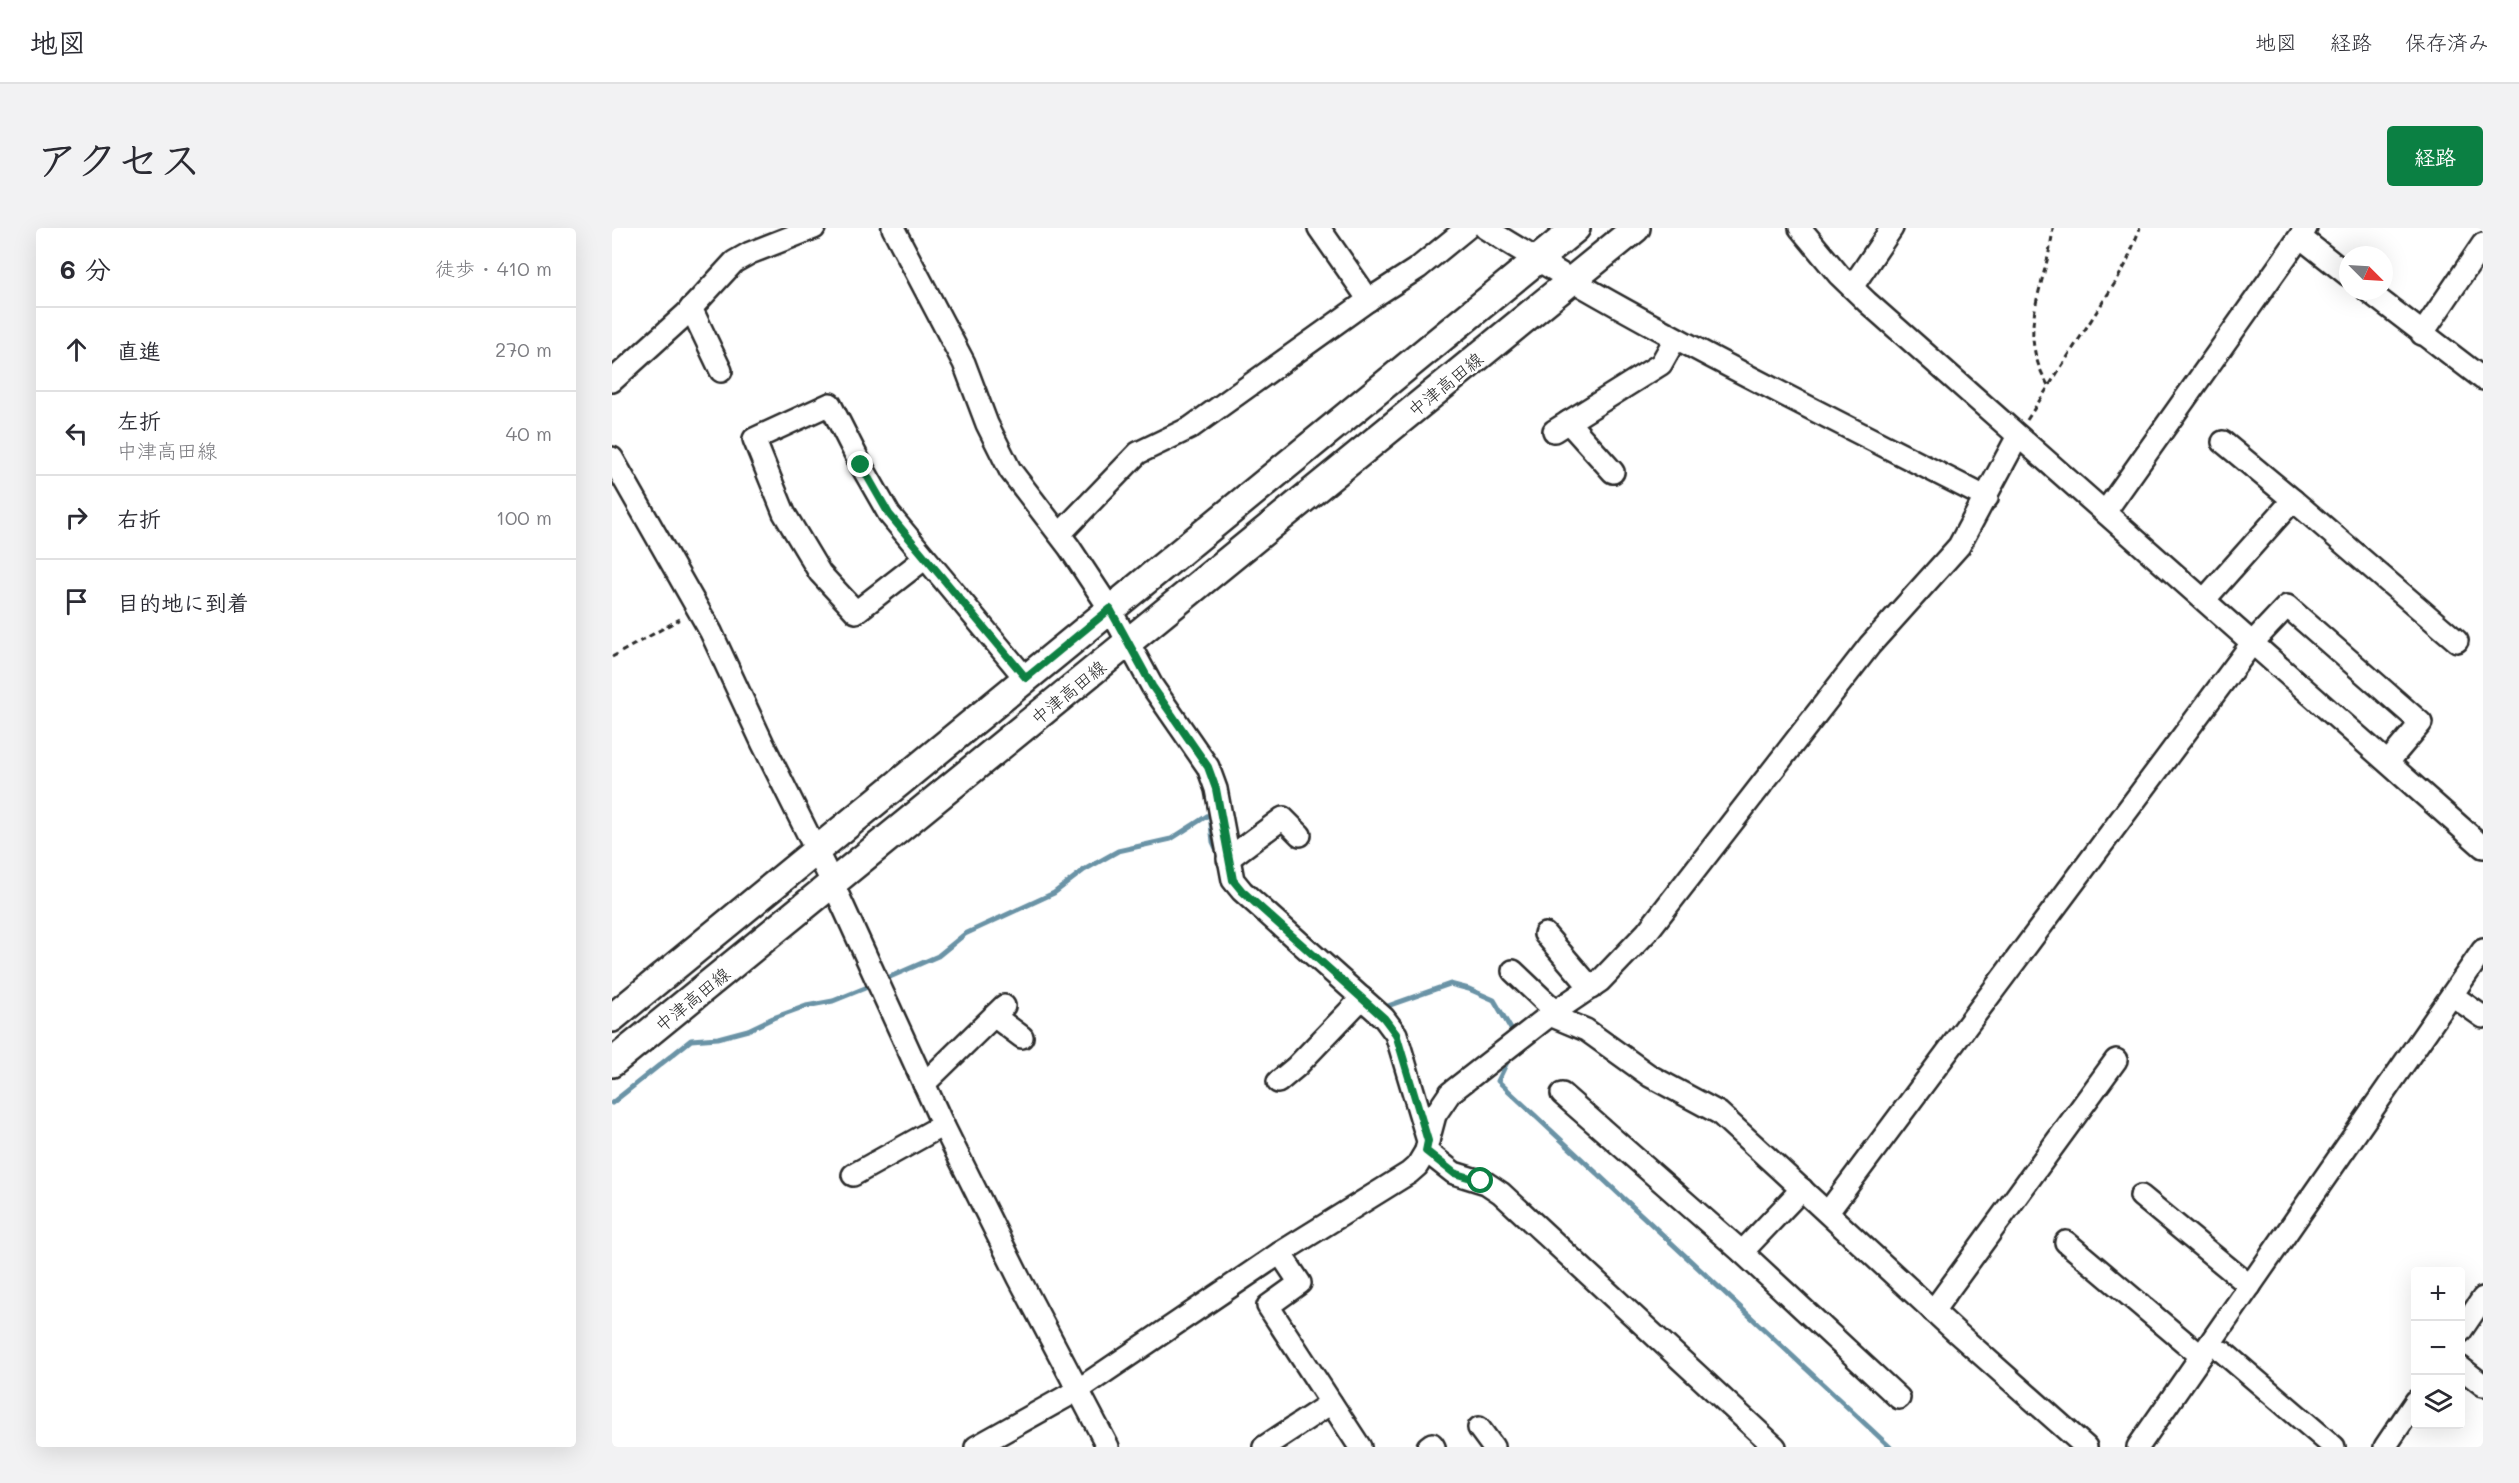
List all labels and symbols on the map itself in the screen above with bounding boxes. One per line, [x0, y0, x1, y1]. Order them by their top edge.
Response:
north arrow [2339, 246, 2393, 300]
street label: 中津高田線 [1402, 346, 1488, 422]
route end [847, 451, 873, 477]
street label: 中津高田線 [1025, 654, 1111, 730]
street label: 中津高田線 [649, 961, 735, 1037]
route start [1467, 1167, 1493, 1193]

